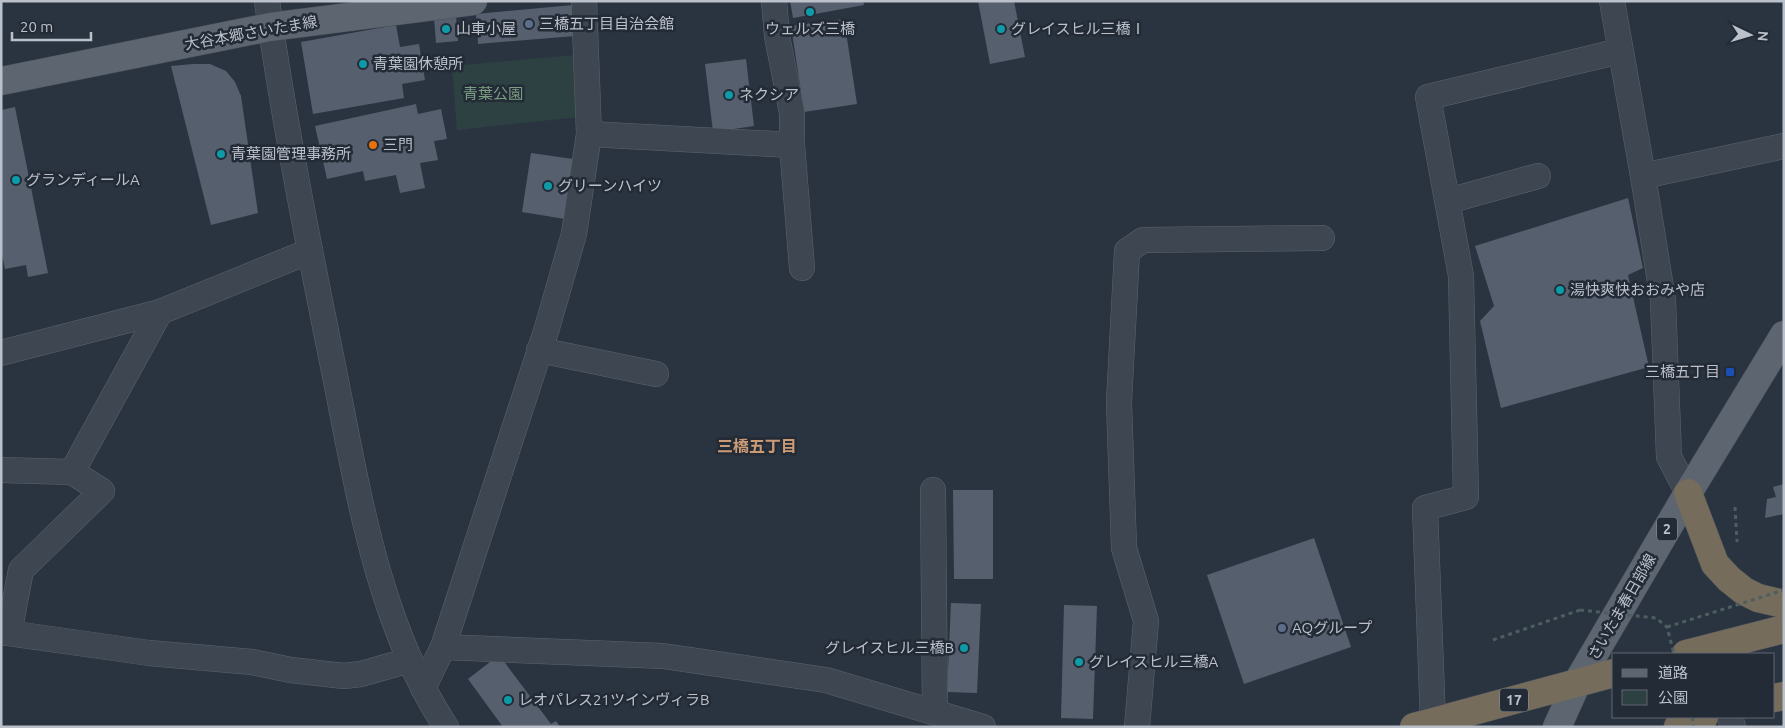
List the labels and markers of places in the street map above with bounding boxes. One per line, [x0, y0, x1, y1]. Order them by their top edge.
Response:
marker: ウェルズ三橋 [804, 6, 816, 18]
place label: 三橋五丁目自治会館 [539, 15, 674, 32]
marker: 三橋五丁目自治会館 [523, 18, 535, 30]
place label: 山車小屋 [456, 20, 516, 37]
place label: ウェルズ三橋 [765, 20, 855, 37]
place label: グレイスヒル三橋Ⅰ [1011, 20, 1146, 37]
marker: 山車小屋 [440, 23, 452, 35]
marker: グレイスヒル三橋Ⅰ [995, 23, 1007, 35]
place label: 青葉園休憩所 [373, 55, 463, 72]
marker: 青葉園休憩所 [357, 58, 369, 70]
place label: ネクシア [739, 86, 799, 103]
marker: ネクシア [723, 89, 735, 101]
place label: 三門 [383, 136, 413, 153]
marker: 三門 [367, 139, 379, 151]
place label: 青葉園管理事務所 [231, 145, 351, 162]
marker: 青葉園管理事務所 [215, 148, 227, 160]
place label: グランディールA [26, 171, 140, 188]
marker: グランディールA [10, 174, 22, 186]
place label: グリーンハイツ [558, 177, 662, 194]
marker: グリーンハイツ [542, 180, 554, 192]
place label: 湯快爽快おおみや店 [1570, 281, 1705, 298]
marker: 湯快爽快おおみや店 [1554, 284, 1566, 296]
place label: 三橋五丁目 [1645, 363, 1720, 380]
marker: 三橋五丁目 [1724, 366, 1736, 378]
place label: AQグループ [1292, 619, 1372, 636]
marker: AQグループ [1276, 622, 1288, 634]
place label: グレイスヒル三橋B [825, 639, 954, 656]
marker: グレイスヒル三橋B [958, 642, 970, 654]
place label: グレイスヒル三橋A [1089, 653, 1219, 670]
marker: グレイスヒル三橋A [1073, 656, 1085, 668]
place label: レオパレス21ツインヴィラB [518, 691, 709, 708]
marker: レオパレス21ツインヴィラB [502, 694, 514, 706]

